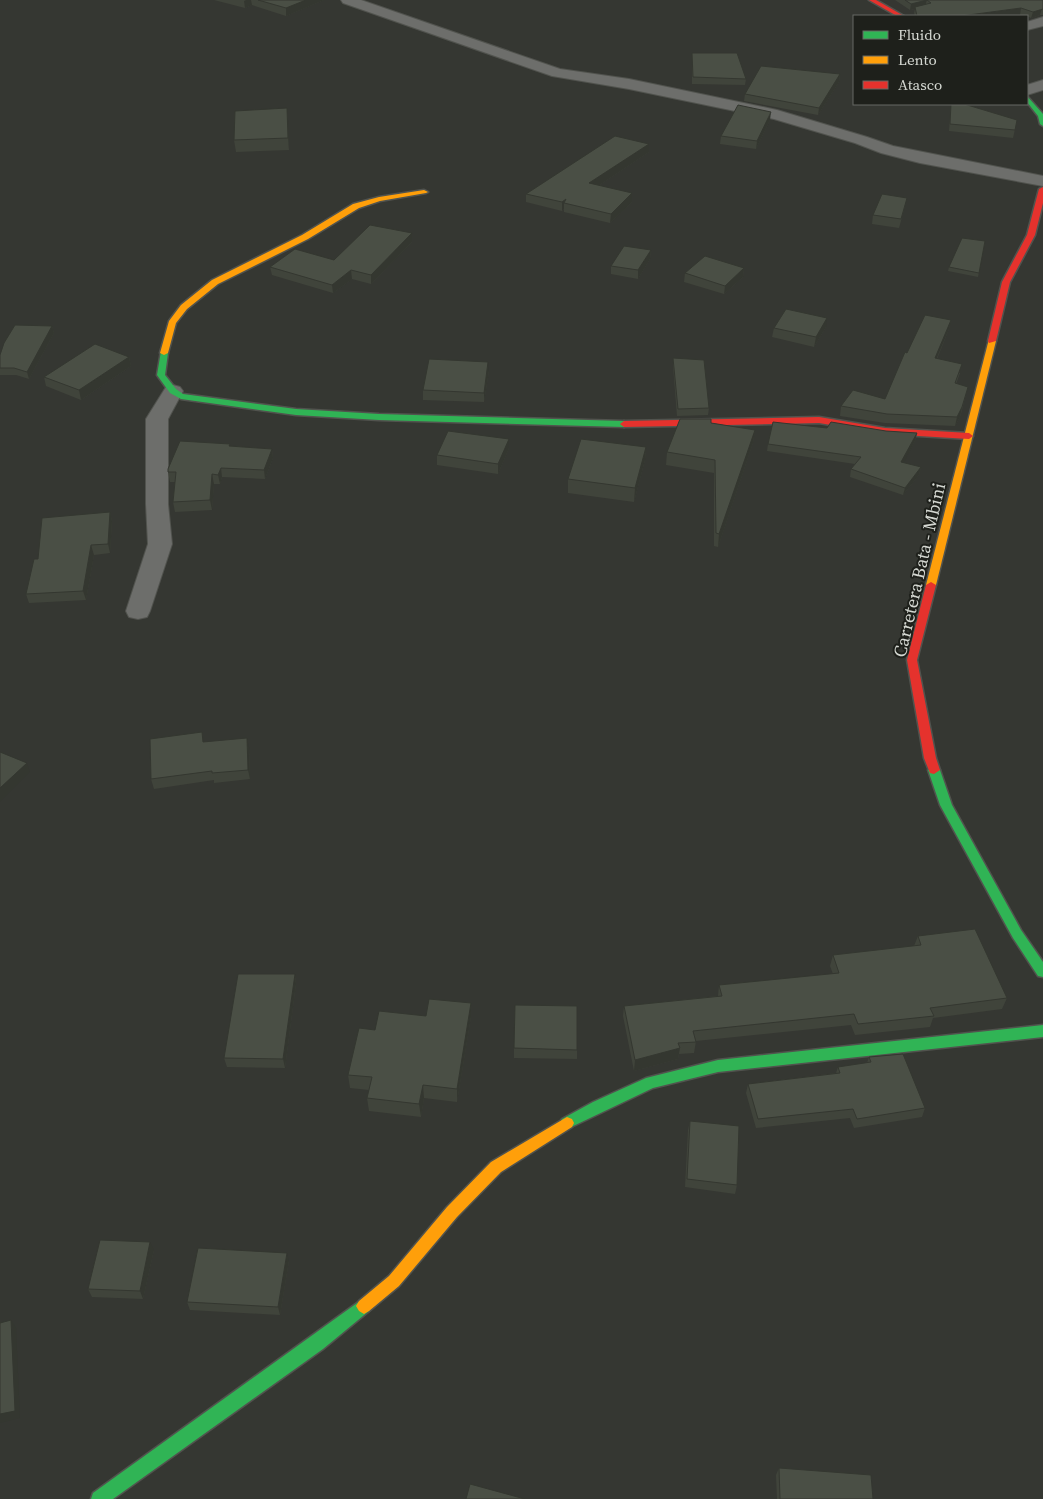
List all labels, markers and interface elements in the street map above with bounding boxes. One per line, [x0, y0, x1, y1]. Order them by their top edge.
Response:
legend [853, 15, 1028, 105]
text: Fluido [898, 24, 941, 45]
text: Lento [898, 49, 937, 70]
text: Atasco [898, 74, 942, 95]
street label: Carretera Bata - Mbini [887, 480, 951, 660]

